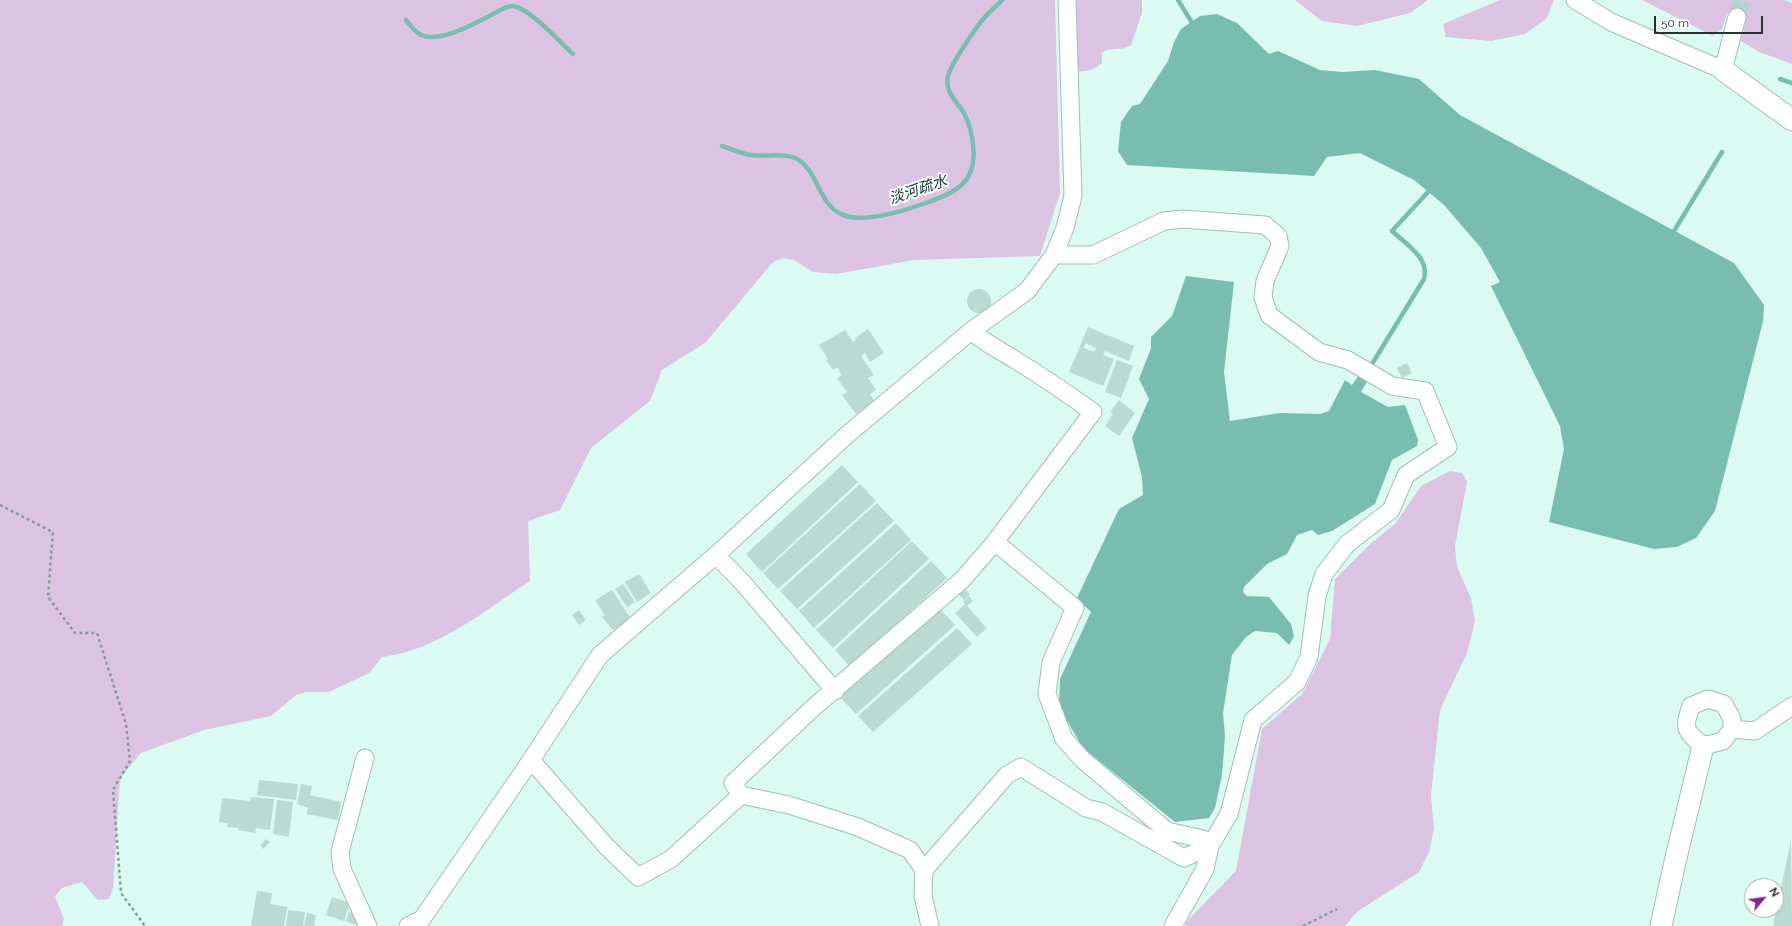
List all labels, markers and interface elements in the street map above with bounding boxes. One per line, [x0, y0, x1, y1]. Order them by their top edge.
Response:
scale bar [1656, 8, 1765, 34]
text: 50 m [1661, 16, 1689, 30]
water label: 淡河疏水 [887, 172, 949, 208]
north arrow [1744, 878, 1784, 918]
text: N [1766, 886, 1782, 899]

